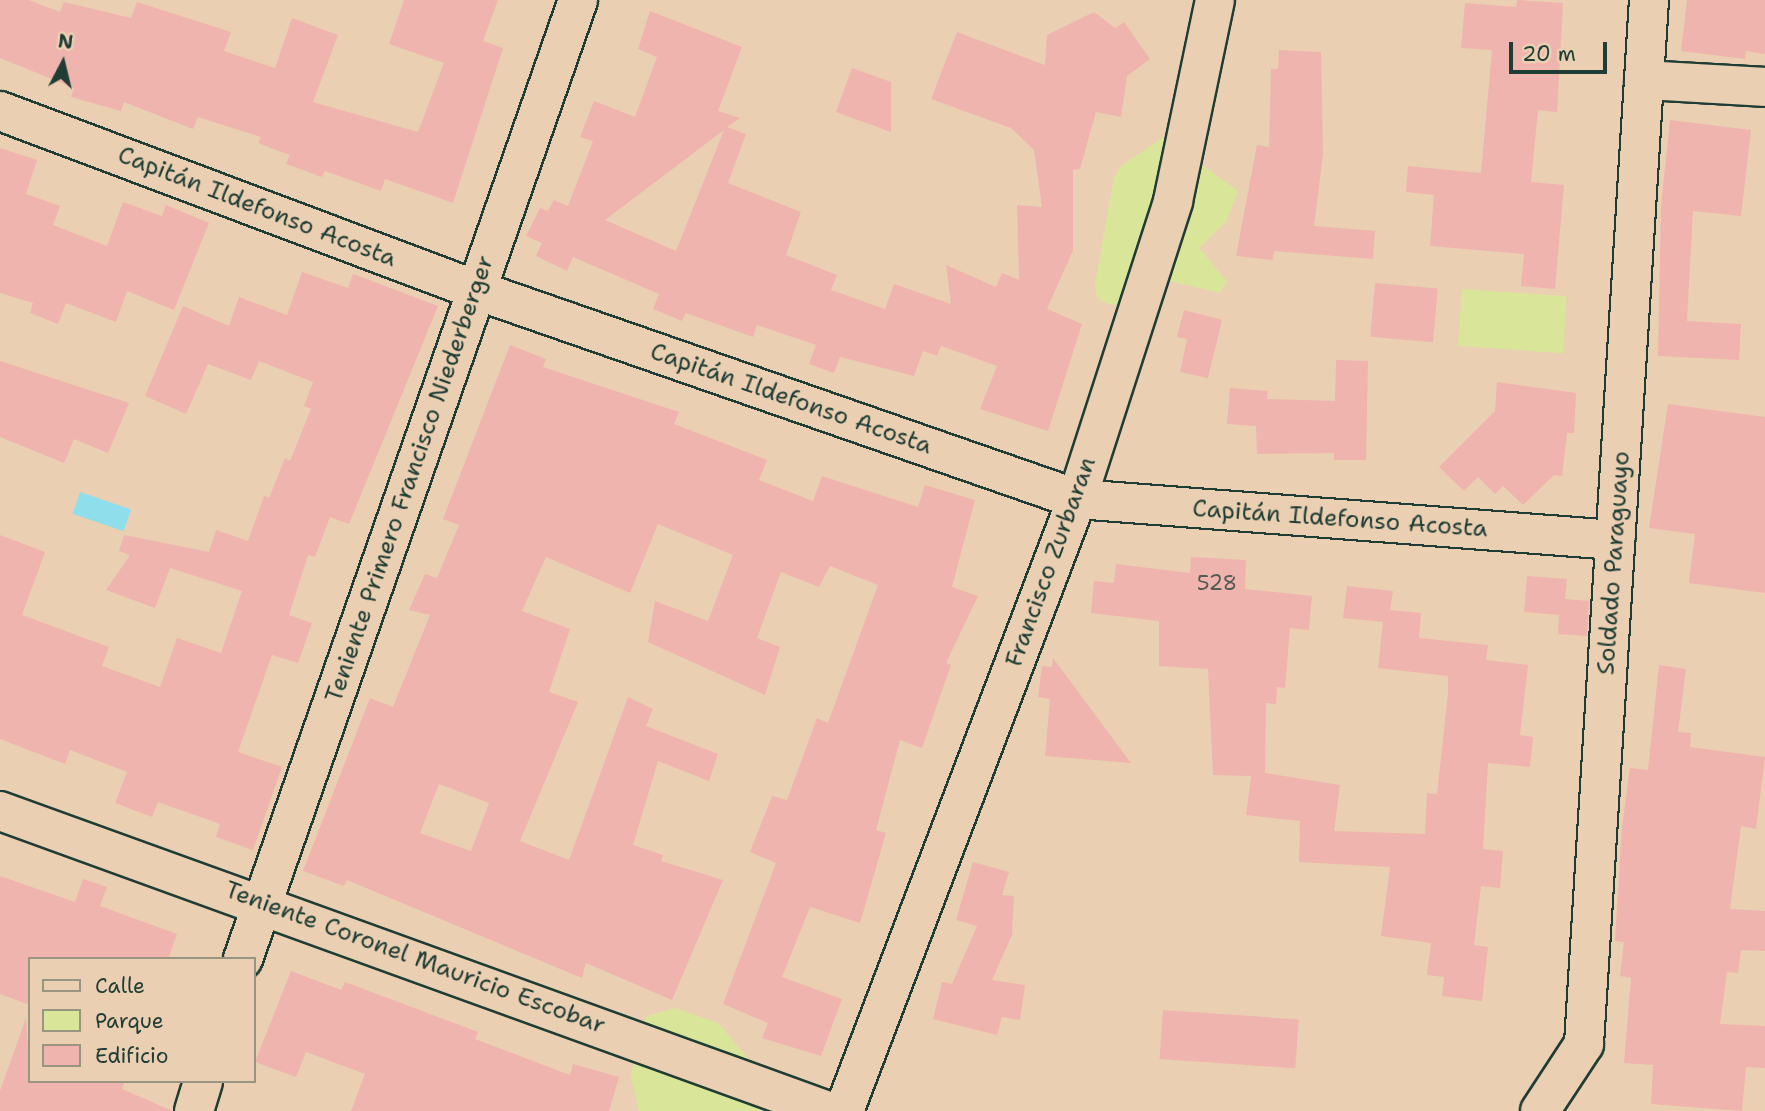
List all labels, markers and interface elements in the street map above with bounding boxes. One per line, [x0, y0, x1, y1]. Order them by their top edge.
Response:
north arrow [28, 28, 98, 98]
text: N [57, 28, 75, 55]
scale bar [1513, 28, 1611, 72]
text: 20 m [1522, 40, 1576, 68]
street label: Capitán Ildefonso Acosta [114, 141, 400, 273]
street label: Teniente Primero Francisco Niederberger [320, 252, 500, 706]
street label: Capitán Ildefonso Acosta [646, 337, 936, 461]
street label: Soldado Paraguayo [1592, 450, 1636, 676]
street label: Francisco Zurbaran [1000, 453, 1102, 671]
street label: Capitán Ildefonso Acosta [1191, 494, 1489, 544]
house number: 528 [1197, 570, 1237, 596]
street label: Teniente Coronel Mauricio Escobar [221, 876, 609, 1040]
legend [28, 957, 256, 1083]
text: Calle [95, 972, 145, 1000]
text: Parque [95, 1007, 164, 1035]
text: Edificio [95, 1042, 168, 1070]

